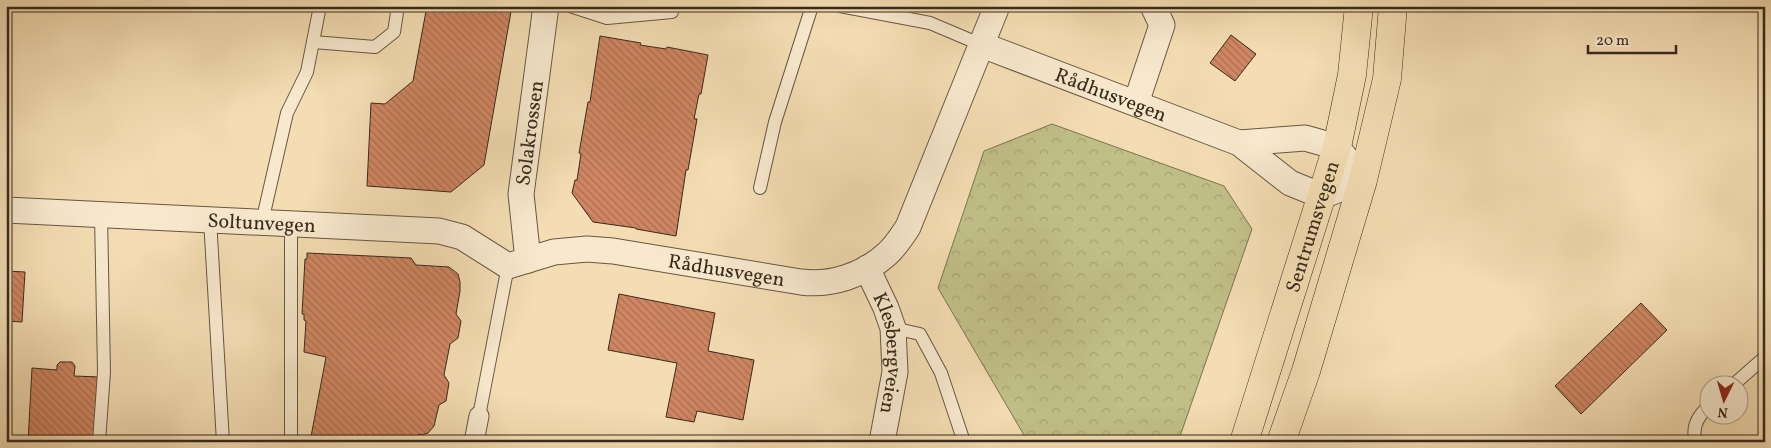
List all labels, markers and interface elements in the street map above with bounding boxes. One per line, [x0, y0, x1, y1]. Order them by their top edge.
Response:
scale bar [1588, 22, 1676, 54]
text: 20 m [1596, 31, 1629, 52]
street label: Rådhusvegen [1050, 62, 1170, 130]
street label: Solakrossen [510, 79, 552, 188]
street label: Sentrumsvegen [1280, 158, 1348, 296]
street label: Soltunvegen [207, 208, 316, 241]
street label: Rådhusvegen [666, 248, 787, 295]
street label: Klesbergveien [865, 288, 908, 416]
north arrow [1698, 376, 1748, 426]
text: N [1717, 402, 1729, 421]

